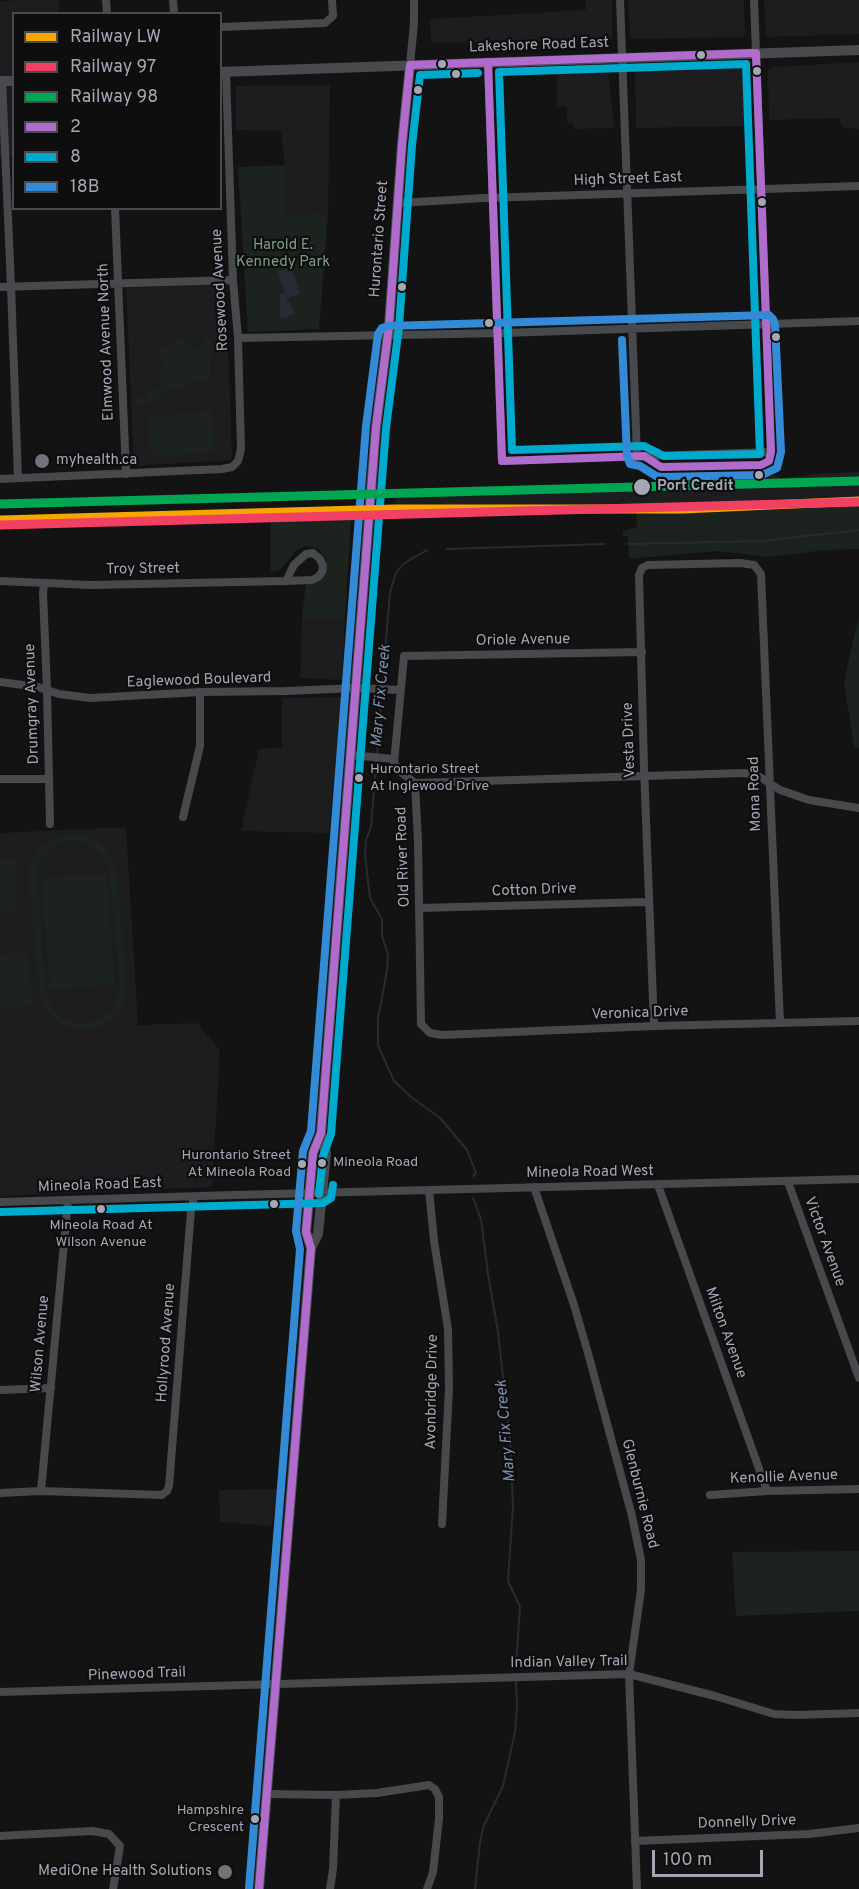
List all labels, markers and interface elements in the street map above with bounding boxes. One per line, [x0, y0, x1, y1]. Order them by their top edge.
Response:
legend [12, 12, 222, 210]
text: Railway LW [70, 26, 161, 49]
street label: Lakeshore Road East [469, 35, 609, 57]
unlabelled marker [695, 49, 707, 61]
text: Railway 97 [70, 56, 156, 79]
unlabelled marker [436, 58, 448, 70]
unlabelled marker [751, 65, 763, 77]
unlabelled marker [450, 68, 462, 80]
unlabelled marker [412, 84, 424, 96]
text: Railway 98 [70, 86, 158, 109]
text: 2 [70, 116, 81, 139]
text: 8 [70, 146, 81, 169]
street label: High Street East [573, 169, 683, 191]
text: 18B [70, 176, 99, 199]
street label: Hurontario Street [367, 180, 393, 298]
unlabelled marker [756, 196, 768, 208]
street label: Rosewood Avenue [209, 228, 233, 352]
park label: Harold E. Kennedy Park [236, 237, 330, 272]
street label: Elmwood Avenue North [95, 263, 119, 421]
unlabelled marker [396, 281, 408, 293]
unlabelled marker [483, 317, 495, 329]
unlabelled marker [770, 331, 782, 343]
marker: myhealth.ca [33, 452, 51, 470]
place label: myhealth.ca [56, 452, 137, 470]
unlabelled marker [753, 469, 765, 481]
marker: Port Credit [632, 477, 652, 497]
place label: Port Credit [657, 478, 734, 496]
street label: Troy Street [106, 560, 180, 580]
street label: Oriole Avenue [476, 631, 570, 651]
street label: Drumgray Avenue [22, 643, 44, 765]
water label: Mary Fix Creek [368, 644, 396, 748]
street label: Eaglewood Boulevard [126, 669, 272, 693]
street label: Vesta Drive [620, 702, 640, 778]
street label: Mona Road [746, 756, 766, 832]
place label: Hurontario Street At Inglewood Drive [370, 762, 489, 795]
marker: Hurontario Street At Inglewood Drive [353, 772, 365, 784]
street label: Old River Road [393, 806, 415, 908]
street label: Cotton Drive [491, 881, 577, 901]
street label: Veronica Drive [591, 1003, 689, 1025]
place label: Hurontario Street At Mineola Road [181, 1148, 291, 1180]
place label: Mineola Road [333, 1155, 418, 1171]
marker: Mineola Road [316, 1157, 328, 1169]
marker: Hurontario Street At Mineola Road [296, 1158, 308, 1170]
street label: Mineola Road West [526, 1163, 654, 1183]
street label: Mineola Road East [38, 1175, 162, 1197]
street label: Victor Avenue [799, 1195, 849, 1289]
unlabelled marker [268, 1198, 280, 1210]
marker: Mineola Road At Wilson Avenue [95, 1203, 107, 1215]
place label: Mineola Road At Wilson Avenue [49, 1218, 153, 1250]
street label: Hollyrood Avenue [154, 1283, 180, 1403]
street label: Milton Avenue [700, 1285, 750, 1381]
street label: Wilson Avenue [28, 1295, 54, 1393]
street label: Avonbridge Drive [423, 1334, 443, 1450]
water label: Mary Fix Creek [493, 1379, 521, 1483]
street label: Glenburnie Road [617, 1437, 661, 1551]
street label: Kenollie Avenue [730, 1467, 838, 1489]
street label: Indian Valley Trail [510, 1653, 628, 1673]
street label: Pinewood Trail [88, 1664, 186, 1686]
place label: Hampshire Crescent [177, 1803, 244, 1835]
street label: Donnelly Drive [697, 1812, 797, 1834]
marker: Hampshire Crescent [249, 1813, 261, 1825]
scale bar [655, 1838, 766, 1876]
text: 100 m [663, 1849, 712, 1872]
place label: MediOne Health Solutions [38, 1863, 212, 1881]
marker: MediOne Health Solutions [216, 1863, 234, 1881]

